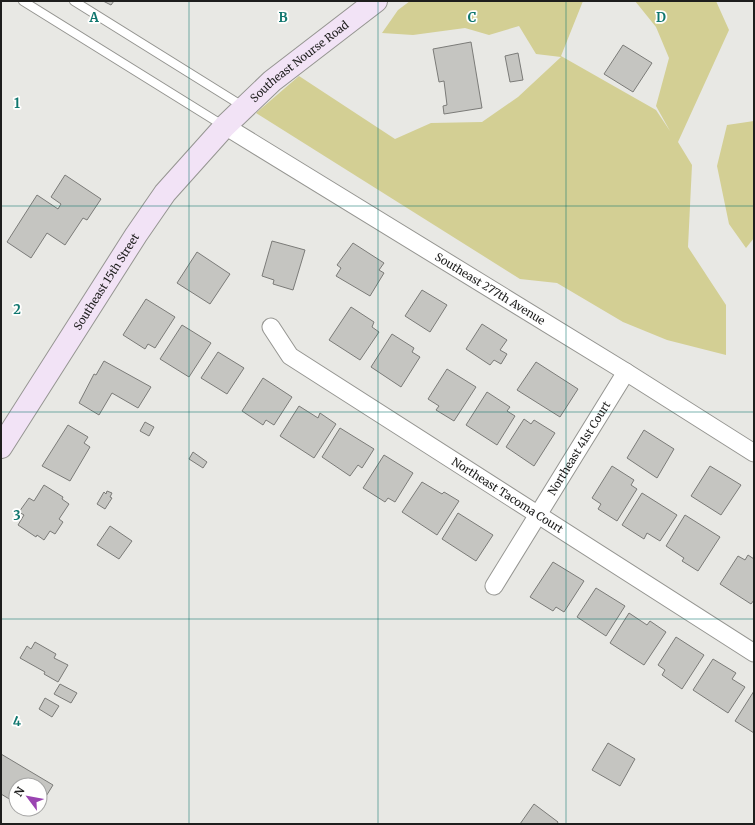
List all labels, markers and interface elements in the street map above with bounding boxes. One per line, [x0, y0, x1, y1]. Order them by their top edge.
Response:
text: A [88, 9, 99, 26]
text: B [278, 9, 288, 26]
text: C [468, 9, 477, 26]
text: D [656, 9, 666, 26]
street label: Southeast Nourse Road [247, 17, 352, 105]
text: 1 [14, 95, 20, 112]
street label: Southeast 15th Street [70, 230, 143, 333]
street label: Southeast 277th Avenue [432, 250, 548, 328]
text: 2 [13, 301, 21, 318]
street label: Northeast 41st Court [545, 398, 614, 498]
street label: Northeast Tacoma Court [449, 454, 567, 536]
text: 3 [13, 507, 21, 524]
text: 4 [13, 713, 22, 730]
north arrow [8, 777, 48, 817]
text: N [11, 784, 28, 799]

